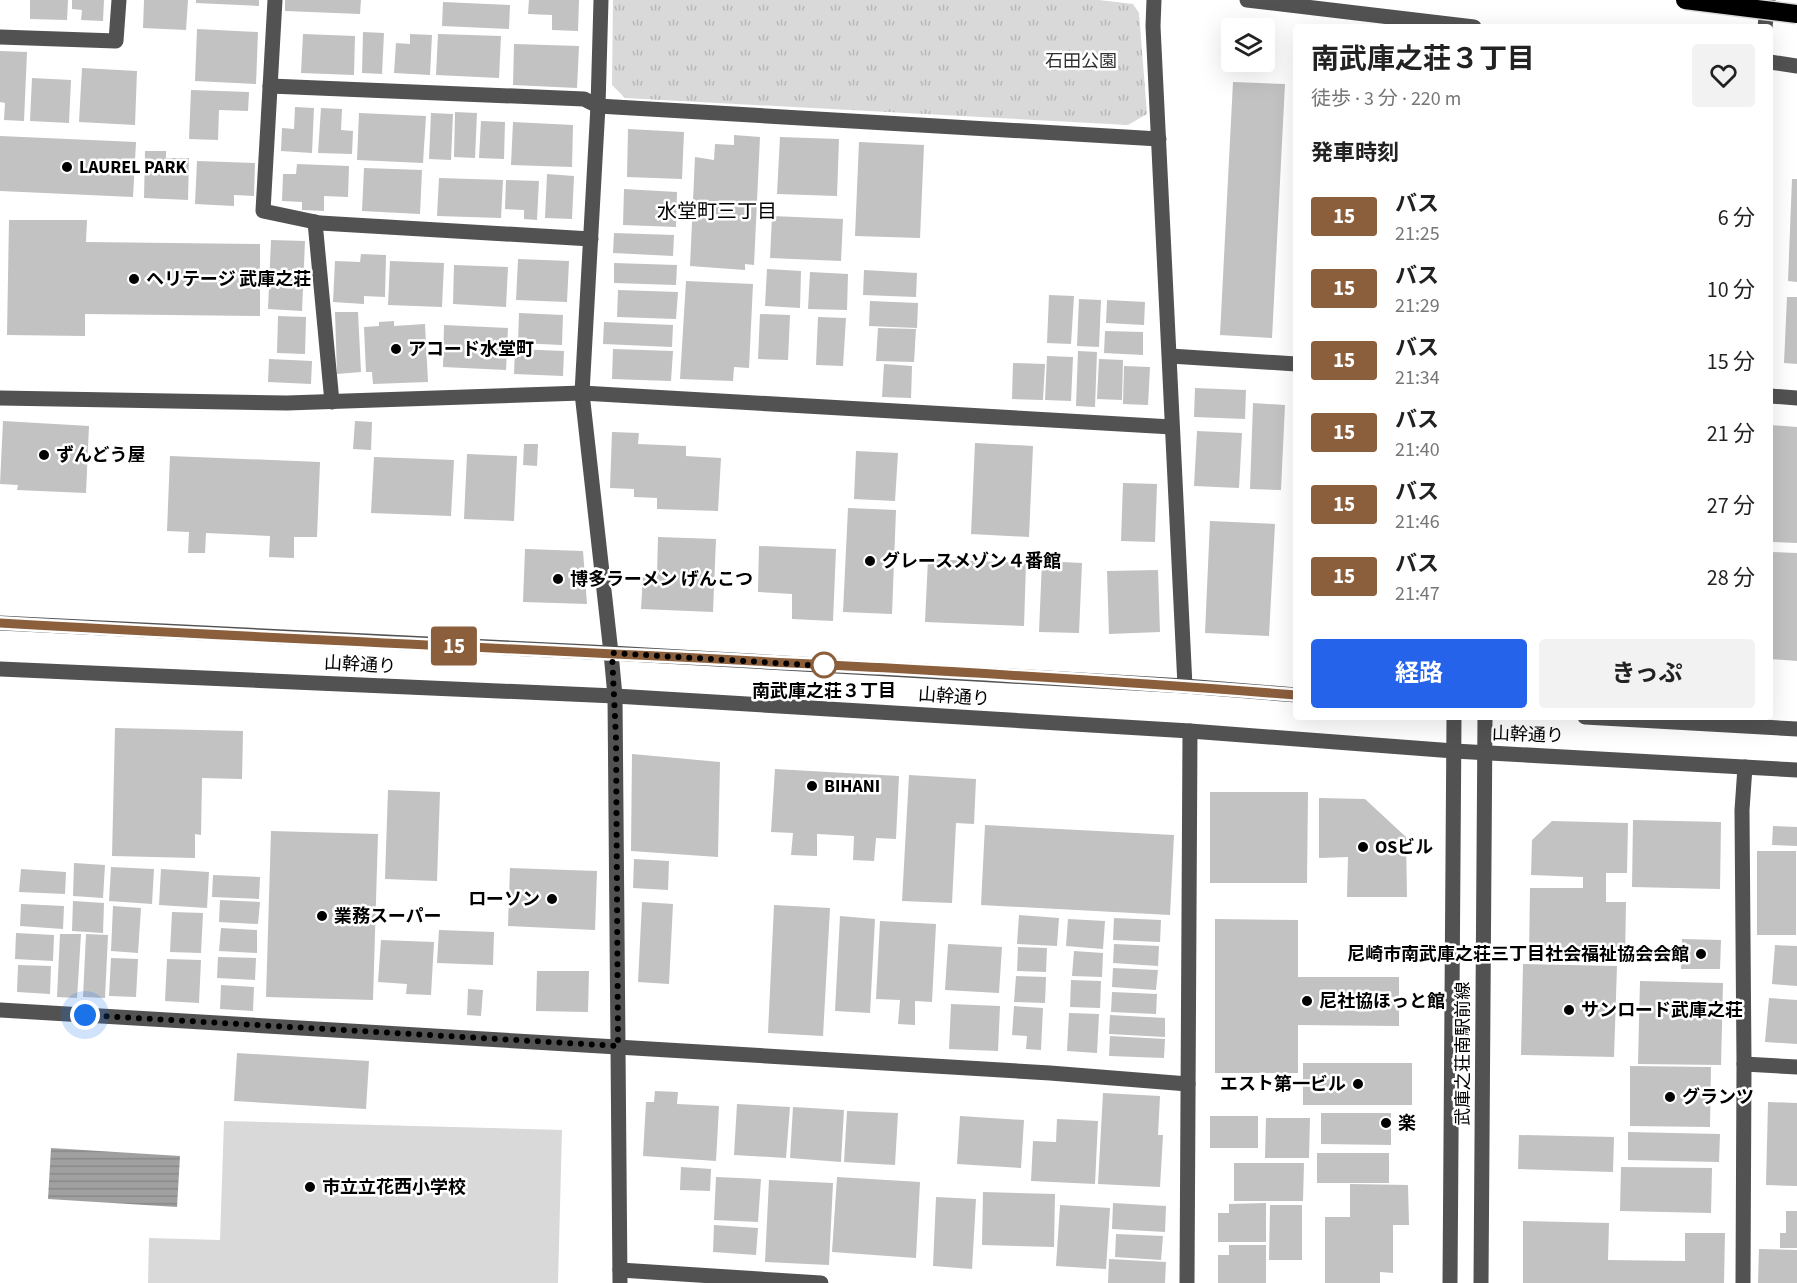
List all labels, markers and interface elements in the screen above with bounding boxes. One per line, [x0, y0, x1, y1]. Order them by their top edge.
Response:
map controls [1221, 18, 1275, 72]
button: layers [1221, 18, 1275, 72]
text: 南武庫之荘３丁目 [1311, 39, 1535, 79]
button: heart [1692, 44, 1755, 107]
park label: 石田公園 [1045, 49, 1117, 74]
text: 徒歩 · 3 分 · 220 m [1311, 85, 1461, 113]
text: 発車時刻 [1311, 137, 1399, 169]
place label: LAUREL PARK [79, 155, 187, 180]
marker: LAUREL PARK [60, 160, 74, 174]
text: バス [1395, 188, 1439, 220]
district label: 水堂町三丁目 [657, 198, 777, 226]
text: 15 [1333, 201, 1355, 231]
text: 6 分 [1718, 202, 1755, 234]
text: 21:25 [1395, 220, 1440, 248]
text: バス [1395, 260, 1439, 292]
place label: ヘリテージ 武庫之荘 [146, 267, 311, 292]
marker: ヘリテージ 武庫之荘 [127, 272, 141, 286]
text: 15 [1333, 273, 1355, 303]
text: 10 分 [1707, 274, 1755, 306]
text: 21:29 [1395, 292, 1440, 320]
text: バス [1395, 332, 1439, 364]
place label: アコード水堂町 [408, 337, 534, 362]
marker: アコード水堂町 [389, 342, 403, 356]
text: 15 [1333, 345, 1355, 375]
text: 15 分 [1707, 346, 1755, 378]
text: 21:34 [1395, 364, 1440, 392]
text: バス [1395, 404, 1439, 436]
text: 15 [1333, 417, 1355, 447]
text: 21 分 [1707, 418, 1755, 450]
text: 21:40 [1395, 436, 1440, 464]
place label: ずんどう屋 [56, 443, 145, 468]
marker: ずんどう屋 [37, 448, 51, 462]
text: バス [1395, 476, 1439, 508]
text: 15 [1333, 489, 1355, 519]
text: 27 分 [1707, 490, 1755, 522]
text: 21:46 [1395, 508, 1440, 536]
text: バス [1395, 548, 1439, 580]
place label: グレースメゾン４番館 [882, 549, 1061, 574]
marker: グレースメゾン４番館 [863, 554, 877, 568]
text: 15 [1333, 561, 1355, 591]
text: 28 分 [1707, 562, 1755, 594]
place label: 博多ラーメン げんこつ [570, 567, 753, 592]
marker: 博多ラーメン げんこつ [551, 572, 565, 586]
text: 21:47 [1395, 580, 1440, 608]
line badge: 15 [427, 626, 481, 666]
text: 15 [443, 631, 465, 661]
button: 経路 [1311, 639, 1527, 708]
button: きっぷ [1539, 639, 1755, 708]
street label: 山幹通り [323, 651, 397, 679]
marker: 南武庫之荘３丁目 [811, 652, 837, 678]
place label: 南武庫之荘３丁目 [752, 679, 896, 704]
street label: 山幹通り [917, 682, 991, 712]
street label: 山幹通り [1492, 721, 1564, 749]
place label: BIHANI [824, 774, 880, 799]
marker: BIHANI [805, 779, 819, 793]
place label: OSビル [1375, 835, 1433, 860]
marker: OSビル [1356, 840, 1370, 854]
place label: ローソン [468, 887, 540, 912]
marker: ローソン [545, 892, 559, 906]
place label: 業務スーパー [334, 904, 442, 929]
marker: 業務スーパー [315, 909, 329, 923]
place label: 尼崎市南武庫之荘三丁目社会福祉協会会館 [1347, 942, 1689, 967]
marker: 尼崎市南武庫之荘三丁目社会福祉協会会館 [1694, 947, 1708, 961]
street label: 武庫之荘南駅前線 [1451, 982, 1476, 1126]
place label: 尼社協ほっと館 [1319, 989, 1445, 1014]
marker: 尼社協ほっと館 [1300, 994, 1314, 1008]
place label: サンロード武庫之荘 [1581, 998, 1743, 1023]
your location [70, 1000, 100, 1030]
marker: サンロード武庫之荘 [1562, 1003, 1576, 1017]
place label: エスト第一ビル [1220, 1072, 1346, 1097]
marker: エスト第一ビル [1351, 1077, 1365, 1091]
place label: グランツ [1682, 1085, 1754, 1110]
marker: グランツ [1663, 1090, 1677, 1104]
place label: 楽 [1398, 1111, 1416, 1136]
marker: 楽 [1379, 1116, 1393, 1130]
place label: 市立立花西小学校 [322, 1175, 466, 1200]
marker: 市立立花西小学校 [303, 1180, 317, 1194]

